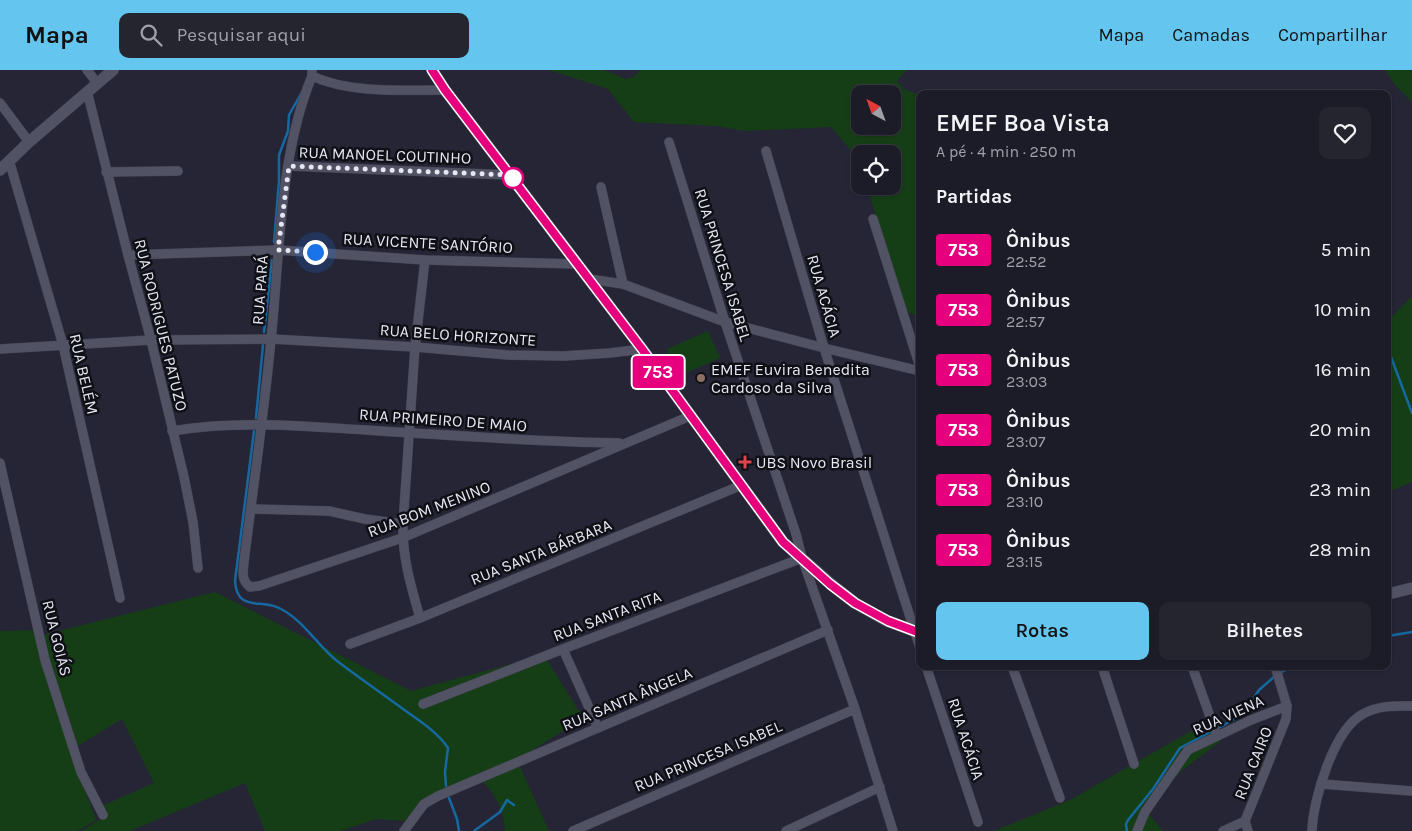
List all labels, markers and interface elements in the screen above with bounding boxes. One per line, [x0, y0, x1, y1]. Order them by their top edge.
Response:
search box [119, 13, 469, 58]
text: Mapa [25, 21, 89, 49]
icon: search [137, 21, 165, 49]
text: Pesquisar aqui [177, 24, 306, 46]
text: Mapa [1099, 24, 1144, 46]
text: Camadas [1172, 24, 1250, 46]
text: Compartilhar [1278, 24, 1387, 46]
north arrow [851, 85, 901, 135]
map controls [851, 85, 901, 195]
button: heart [1319, 107, 1371, 159]
text: EMEF Boa Vista [936, 109, 1110, 137]
street label: RUA MANOEL COUTINHO [298, 142, 472, 168]
text: A pé · 4 min · 250 m [936, 142, 1076, 161]
button: locate [851, 145, 901, 195]
unlabelled marker [502, 167, 524, 189]
street label: RUA PRINCESA ISABEL [691, 186, 755, 344]
text: Partidas [936, 186, 1012, 208]
street label: RUA VICENTE SANTÓRIO [343, 229, 513, 257]
text: Ônibus [1006, 230, 1071, 252]
street label: RUA RODRIGUES PATUZO [130, 237, 192, 413]
text: 753 [948, 239, 979, 261]
text: 5 min [1321, 239, 1371, 261]
your location [303, 240, 328, 265]
text: 22:52 [1006, 252, 1047, 271]
street label: RUA ACÁCIA [803, 253, 845, 339]
street label: RUA PARÁ [248, 255, 272, 325]
text: Ônibus [1006, 290, 1071, 312]
text: 753 [948, 299, 979, 321]
text: 10 min [1314, 299, 1371, 321]
text: 22:57 [1006, 312, 1045, 331]
street label: RUA BELO HORIZONTE [379, 320, 537, 350]
street label: RUA BELÉM [65, 332, 103, 416]
text: Ônibus [1006, 350, 1071, 372]
line badge: 753 [629, 356, 687, 388]
text: 753 [948, 359, 979, 381]
text: 16 min [1314, 359, 1371, 381]
place label: EMEF Euvira Benedita Cardoso da Silva [711, 360, 870, 397]
text: 753 [643, 361, 673, 383]
marker: EMEF Euvira Benedita Cardoso da Silva [695, 372, 707, 384]
text: 23:03 [1006, 372, 1047, 391]
street label: RUA PRIMEIRO DE MAIO [358, 405, 528, 435]
text: Ônibus [1006, 410, 1071, 432]
text: 753 [948, 419, 979, 441]
text: 20 min [1309, 419, 1371, 441]
text: 23:07 [1006, 432, 1045, 451]
place label: UBS Novo Brasil [756, 453, 872, 472]
marker: UBS Novo Brasil [738, 455, 752, 469]
text: Ônibus [1006, 470, 1071, 492]
street label: RUA BOM MENINO [365, 477, 493, 541]
text: 753 [948, 479, 979, 501]
text: 23 min [1309, 479, 1371, 501]
text: 23:10 [1006, 492, 1043, 511]
street label: RUA SANTA BÁRBARA [468, 515, 614, 589]
text: Ônibus [1006, 530, 1071, 552]
text: 753 [948, 539, 979, 561]
text: 28 min [1309, 539, 1371, 561]
text: 23:15 [1006, 552, 1043, 571]
street label: RUA SANTA RITA [550, 587, 664, 645]
street label: RUA GOIÁS [38, 598, 76, 678]
button: Rotas [936, 602, 1149, 660]
button: Bilhetes [1159, 602, 1371, 660]
street label: RUA SANTA ÂNGELA [559, 663, 695, 735]
street label: RUA VIENA [1189, 691, 1267, 739]
street label: RUA ACÁCIA [944, 696, 988, 782]
street label: RUA PRINCESA ISABEL [631, 716, 785, 796]
street label: RUA CAIRO [1230, 724, 1276, 802]

